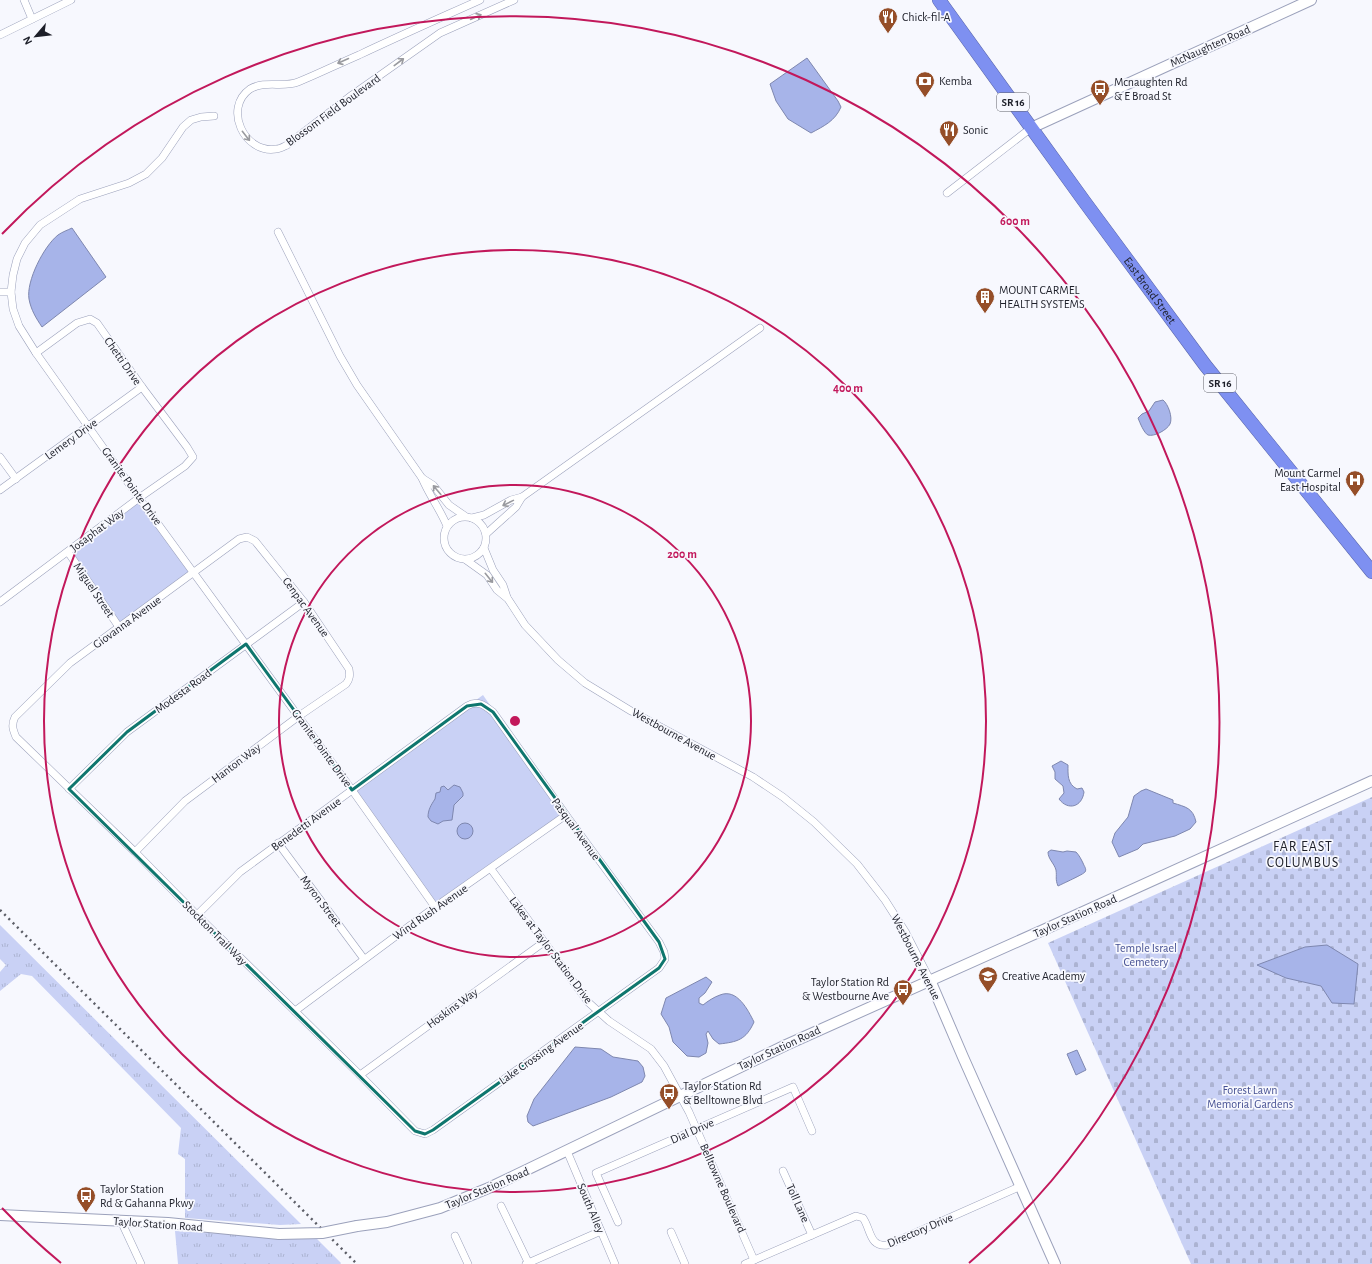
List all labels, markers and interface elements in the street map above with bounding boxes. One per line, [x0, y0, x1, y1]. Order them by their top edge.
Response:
restaurant icon: Chick-fil-A [877, 6, 899, 34]
place label: Chick-fil-A [902, 11, 951, 23]
one-way arrow [469, 13, 481, 20]
north arrow [16, 16, 56, 56]
street label: McNaughten Road [1168, 23, 1252, 69]
text: N [21, 34, 34, 46]
one-way arrow [338, 58, 350, 66]
one-way arrow [393, 58, 404, 66]
bank icon: Kemba [914, 70, 936, 98]
street label: Blossom Field Boulevard [284, 72, 382, 148]
place label: Kemba [939, 75, 973, 87]
place label: Mcnaughten Rd & E Broad St [1114, 76, 1188, 102]
bus stop icon: Mcnaughten Rd & E Broad St [1089, 78, 1111, 106]
road number: SR 16 [997, 93, 1029, 111]
restaurant icon: Sonic [938, 119, 960, 147]
place label: Sonic [963, 124, 988, 136]
one-way arrow [241, 130, 250, 141]
text: 600 m [1000, 215, 1030, 227]
street label: East Broad Street [1122, 255, 1179, 326]
place label: MOUNT CARMEL HEALTH SYSTEMS [999, 284, 1085, 310]
building icon: MOUNT CARMEL HEALTH SYSTEMS [974, 286, 996, 314]
street label: Chetti Drive [102, 335, 144, 387]
road number: SR 16 [1204, 374, 1236, 392]
text: 400 m [833, 382, 863, 394]
street label: Lemery Drive [43, 416, 100, 463]
street label: Granite Pointe Drive [100, 445, 164, 527]
place label: Mount Carmel East Hospital [1274, 467, 1341, 493]
hospital icon: Mount Carmel East Hospital [1344, 469, 1366, 497]
one-way arrow [432, 485, 441, 496]
one-way arrow [503, 499, 515, 507]
street label: Josaphat Way [68, 506, 127, 555]
text: 200 m [667, 548, 697, 560]
street label: Miguel Street [71, 561, 117, 620]
one-way arrow [484, 573, 493, 583]
street label: Cenpac Avenue [280, 575, 332, 639]
street label: Giovanna Avenue [91, 593, 163, 651]
street label: Modesta Road [153, 667, 213, 715]
street label: Westbourne Avenue [630, 706, 718, 762]
street label: Granite Pointe Drive [290, 707, 354, 789]
centre of rings [508, 714, 522, 728]
street label: Hanton Way [209, 741, 263, 786]
street label: Benedetti Avenue [269, 795, 343, 853]
street label: Pasqual Avenue [550, 796, 602, 862]
district label: FAR EAST COLUMBUS [1267, 840, 1339, 870]
street label: Myron Street [297, 873, 344, 929]
street label: Wind Rush Avenue [390, 882, 470, 942]
street label: Taylor Station Road [1032, 892, 1119, 941]
street label: Lakes at Taylor Station Drive [506, 894, 595, 1006]
street label: Stockton Trail Way [180, 898, 250, 968]
street label: Westbourne Avenue [889, 912, 943, 1002]
park label: Temple Israel Cemetery [1115, 942, 1177, 969]
school or university icon: Creative Academy [977, 965, 999, 993]
place label: Creative Academy [1002, 970, 1085, 983]
place label: Taylor Station Rd & Westbourne Ave [802, 976, 889, 1002]
bus stop icon: Taylor Station Rd & Westbourne Ave [892, 978, 914, 1006]
street label: Hoskins Way [424, 986, 480, 1031]
street label: Lake Crossing Avenue [497, 1019, 585, 1087]
street label: Taylor Station Road [736, 1024, 823, 1073]
place label: Taylor Station Rd & Belltowne Blvd [683, 1080, 763, 1106]
bus stop icon: Taylor Station Rd & Belltowne Blvd [658, 1082, 680, 1110]
park label: Forest Lawn Memorial Gardens [1207, 1084, 1293, 1110]
street label: Dial Drive [668, 1116, 716, 1146]
street label: Belltowne Boulevard [698, 1142, 748, 1234]
street label: Taylor Station Road [443, 1165, 531, 1212]
street label: South Alley [574, 1181, 607, 1235]
street label: Toll Lane [784, 1182, 812, 1224]
place label: Taylor Station Rd & Gahanna Pkwy [100, 1183, 194, 1210]
bus stop icon: Taylor Station Rd & Gahanna Pkwy [75, 1185, 97, 1213]
street label: Directory Drive [885, 1211, 955, 1250]
street label: Taylor Station Road [113, 1215, 203, 1234]

